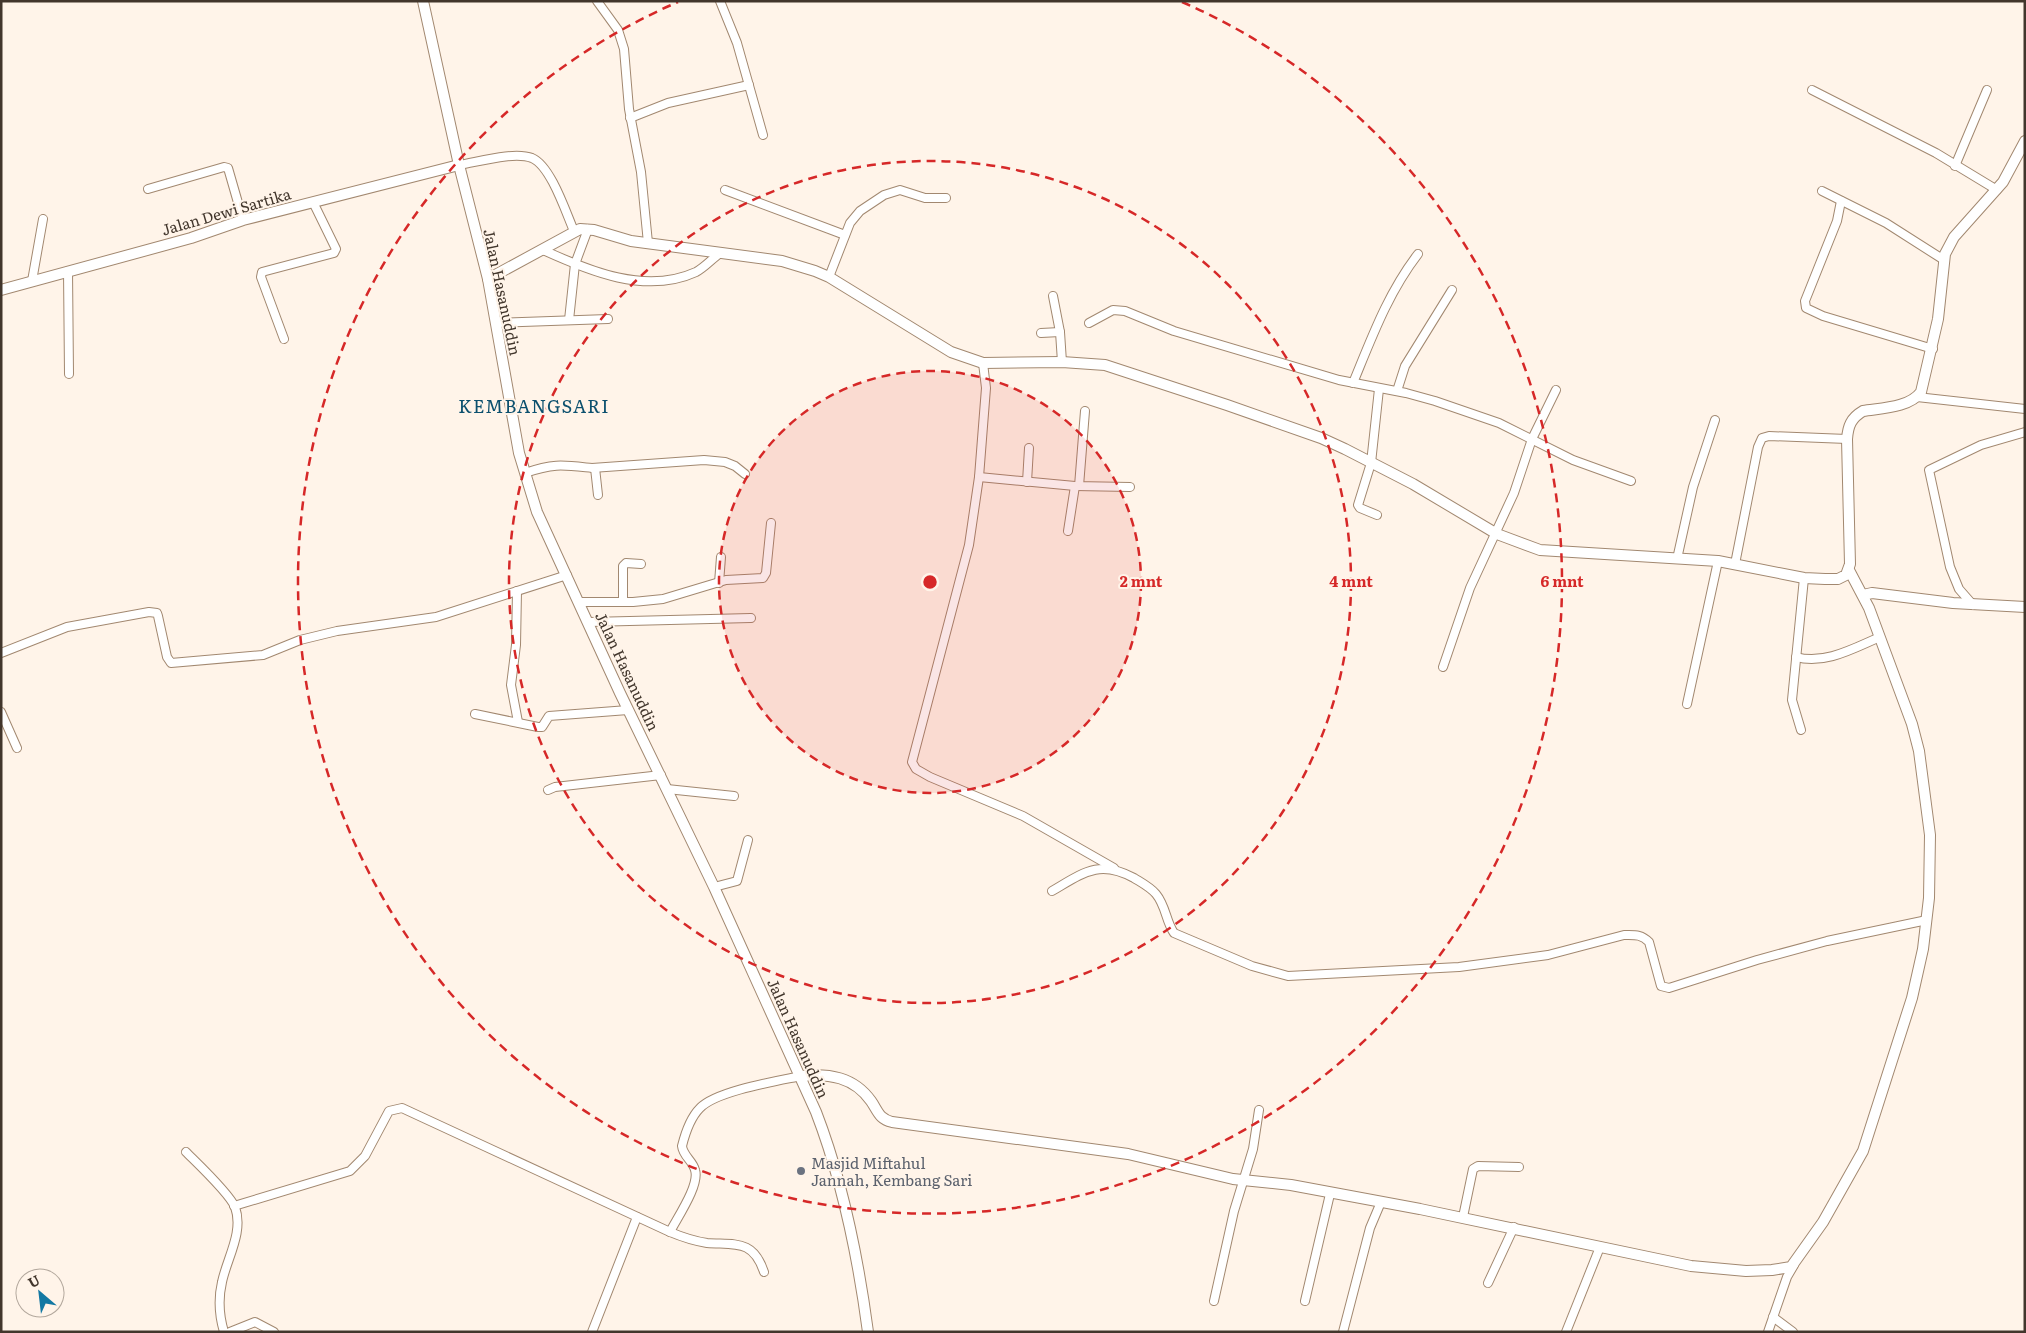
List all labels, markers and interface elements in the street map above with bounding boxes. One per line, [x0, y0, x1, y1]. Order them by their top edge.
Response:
street label: Jalan Dewi Sartika [158, 181, 294, 241]
street label: Jalan Hasanuddin [478, 226, 528, 358]
district label: KEMBANGSARI [458, 392, 610, 419]
text: 2 mnt [1120, 569, 1163, 592]
text: 4 mnt [1329, 569, 1373, 592]
text: 6 mnt [1540, 569, 1584, 592]
centre of rings [921, 573, 939, 591]
street label: Jalan Hasanuddin [590, 608, 666, 734]
street label: Jalan Hasanuddin [762, 974, 836, 1102]
place label: Masjid Miftahul Jannah, Kembang Sari [811, 1151, 972, 1191]
marker: Masjid Miftahul Jannah, Kembang Sari [795, 1165, 807, 1177]
north arrow [15, 1268, 65, 1318]
text: U [24, 1269, 43, 1292]

